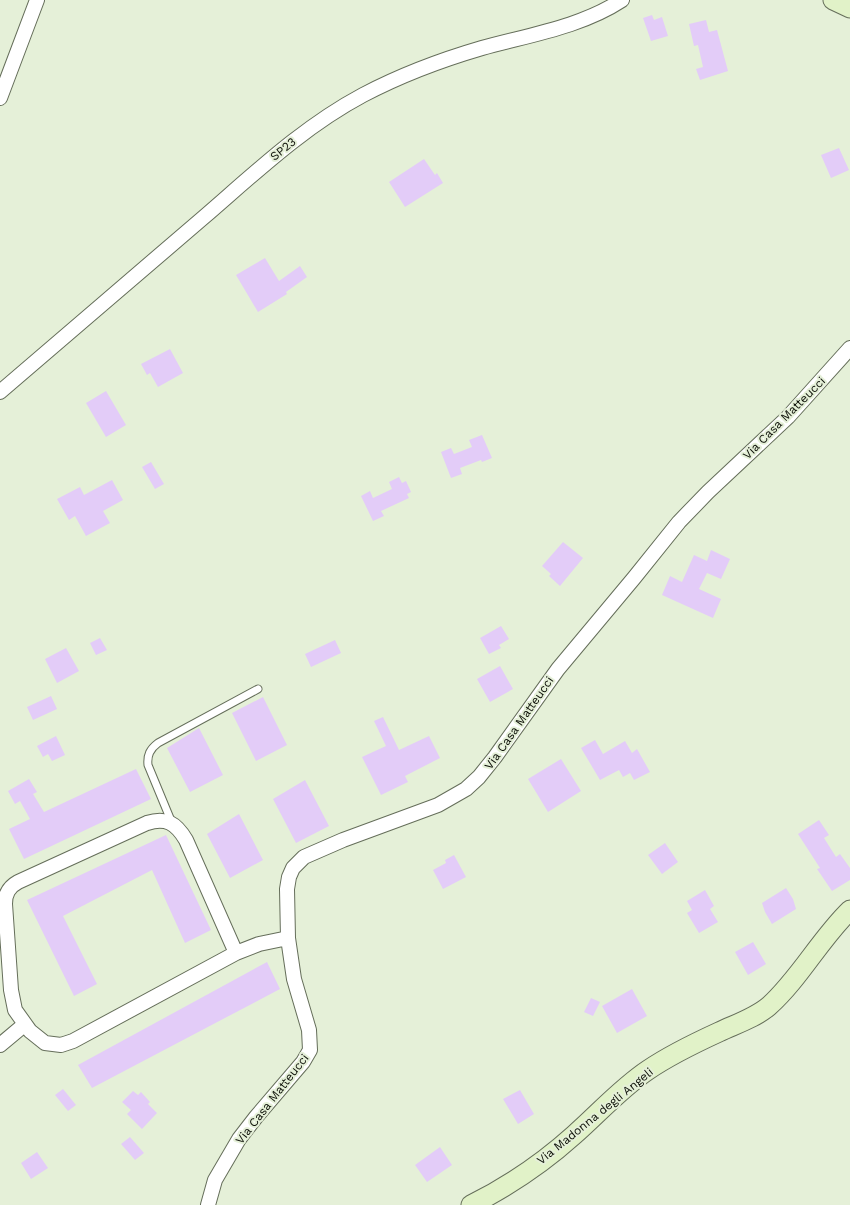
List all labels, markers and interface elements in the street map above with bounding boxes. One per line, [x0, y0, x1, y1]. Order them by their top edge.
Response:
street label: SP23 [267, 134, 299, 164]
street label: Via Casa Matteucci [740, 374, 828, 462]
street label: Via Casa Matteucci [482, 674, 556, 772]
street label: Via Casa Matteucci [232, 1051, 312, 1147]
street label: Via Madonna degli Angeli [534, 1065, 656, 1167]

